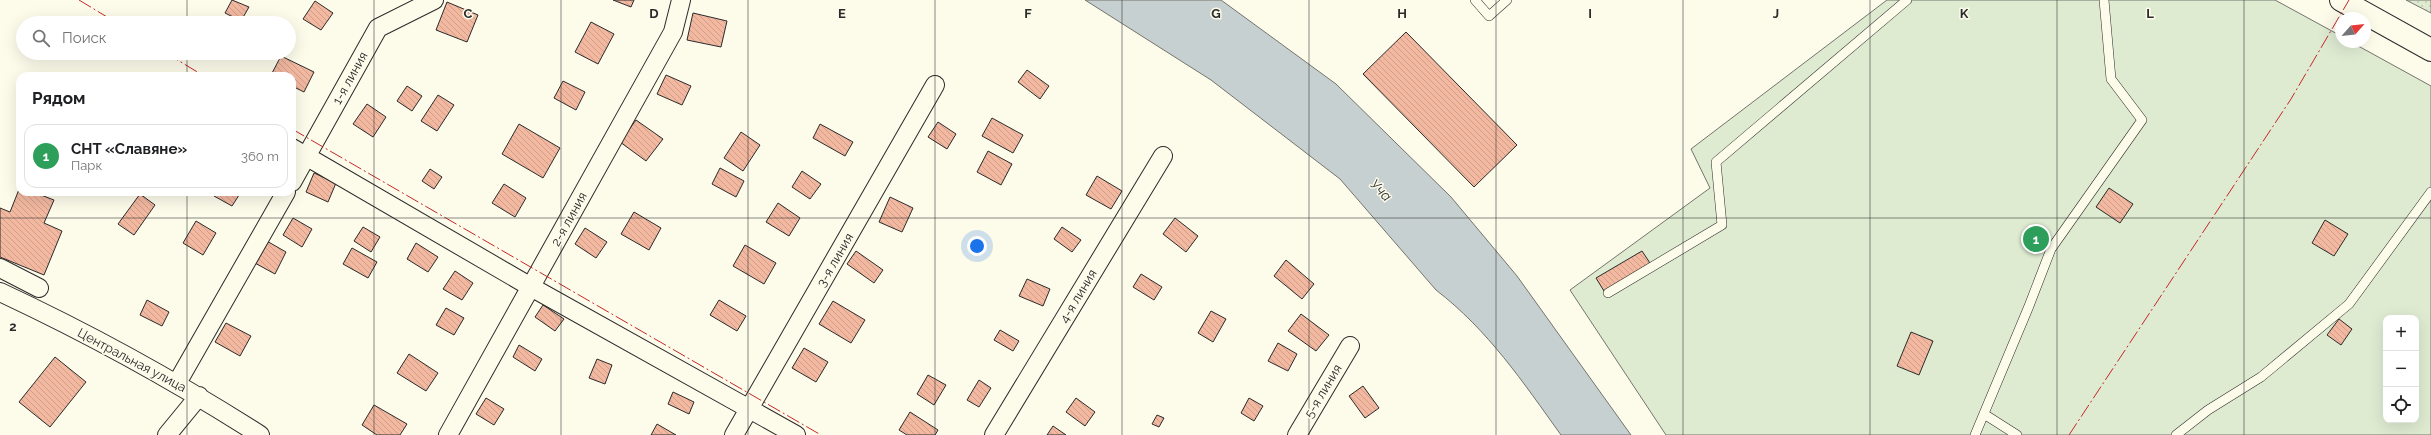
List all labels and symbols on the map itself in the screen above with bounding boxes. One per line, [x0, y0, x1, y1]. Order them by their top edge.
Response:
text: C [464, 6, 473, 21]
text: D [649, 6, 659, 21]
text: E [838, 6, 846, 21]
text: F [1024, 6, 1032, 21]
text: G [1211, 6, 1221, 21]
text: H [1397, 6, 1407, 21]
text: I [1588, 6, 1592, 21]
text: J [1773, 6, 1779, 21]
text: K [1960, 6, 1969, 21]
text: L [2146, 6, 2154, 21]
north arrow [2335, 12, 2371, 48]
street label: 1-я линия [329, 49, 371, 107]
water label: Уча [1367, 176, 1395, 204]
street label: 2-я линия [548, 189, 590, 249]
pin: 1 [2023, 224, 2049, 254]
street label: 3-я линия [814, 230, 856, 290]
your location [967, 236, 987, 256]
street label: 4-я линия [1056, 267, 1100, 325]
text: 2 [9, 319, 17, 334]
street label: Центральная улица [75, 325, 189, 395]
street label: 5-я линия [1301, 362, 1345, 420]

